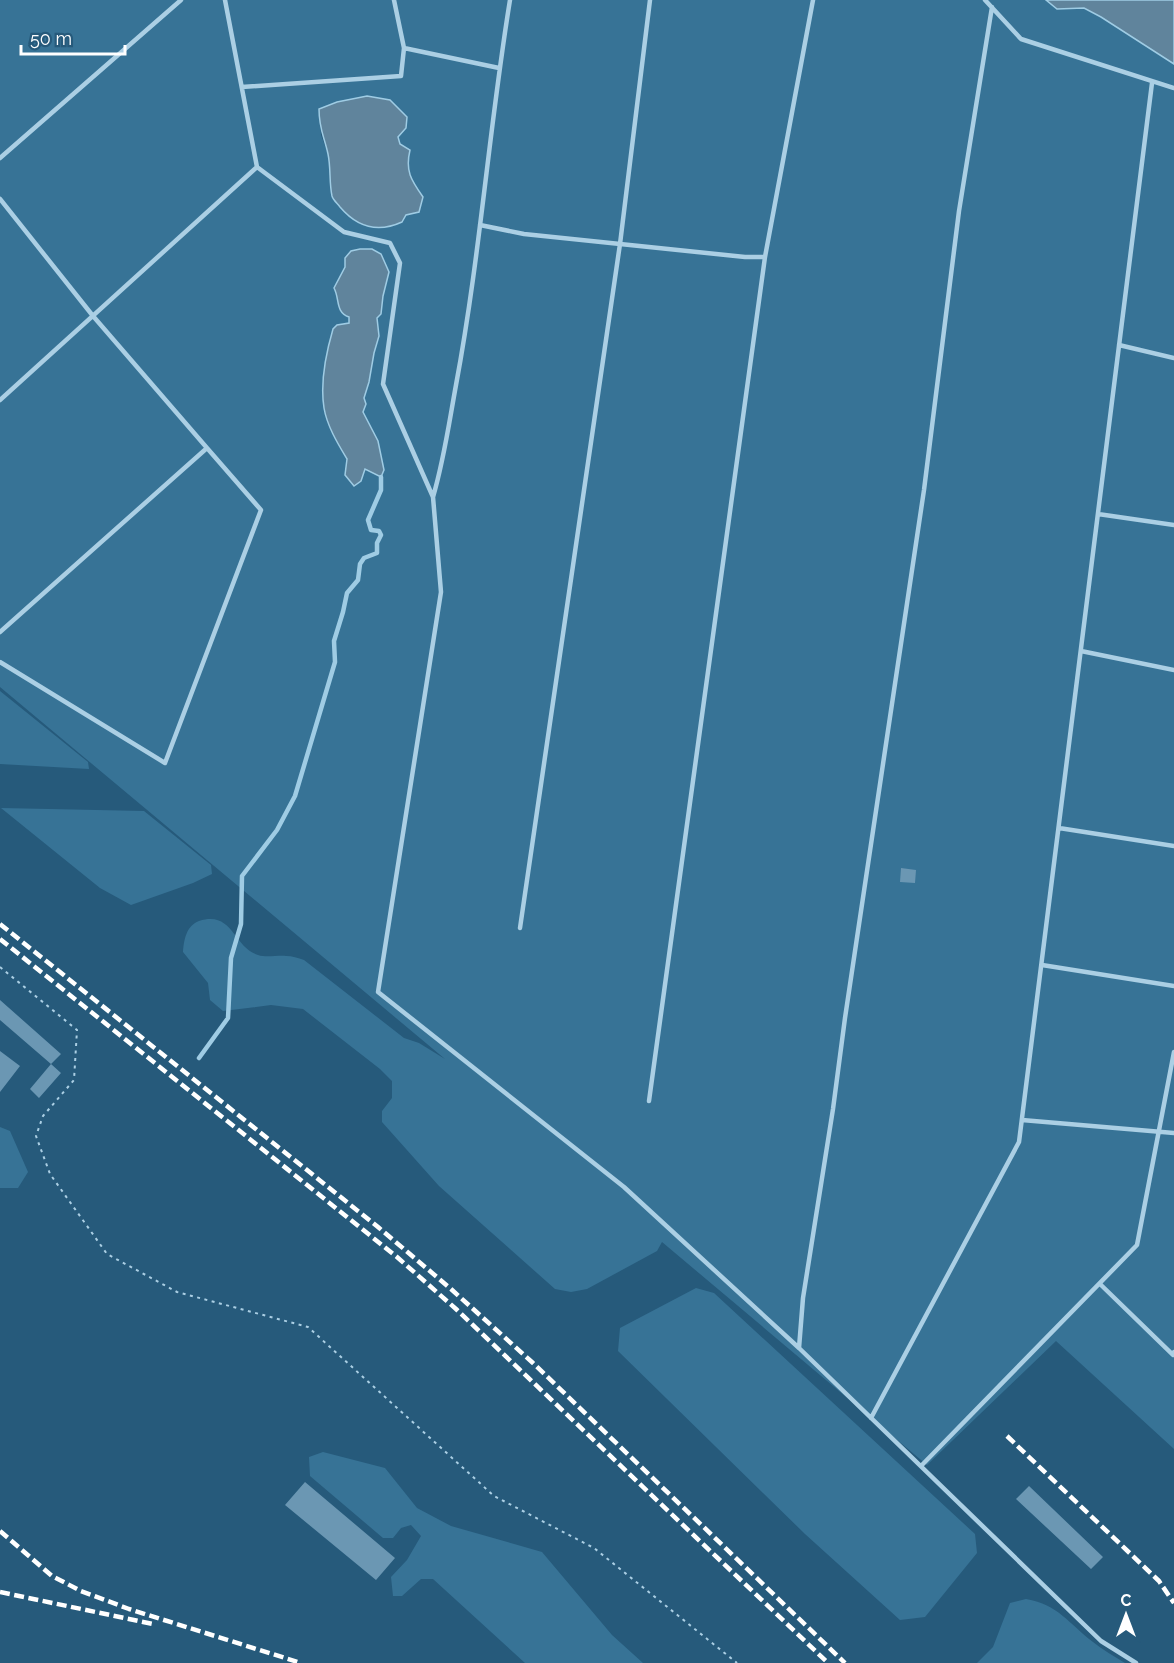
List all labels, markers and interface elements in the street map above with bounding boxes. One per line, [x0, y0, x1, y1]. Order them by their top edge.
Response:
scale bar [21, 18, 124, 56]
text: 50 m [30, 28, 72, 49]
north arrow [1096, 1585, 1156, 1645]
text: С [1121, 1591, 1132, 1610]

